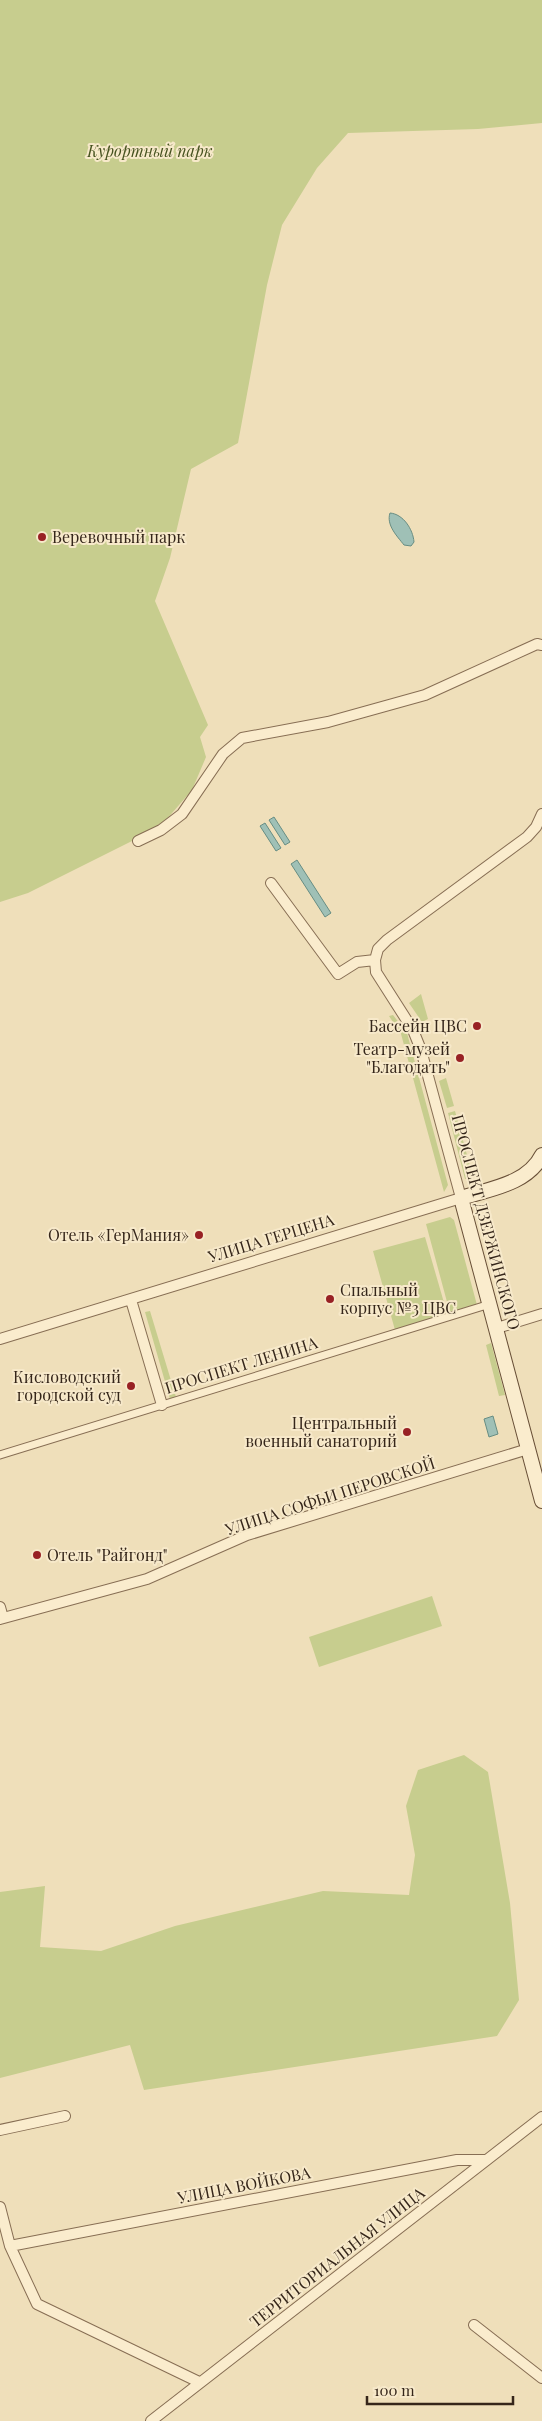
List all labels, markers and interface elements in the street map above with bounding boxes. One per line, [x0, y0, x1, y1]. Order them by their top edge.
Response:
park label: Курортный парк [86, 140, 213, 161]
place label: Веревочный парк [52, 526, 185, 547]
marker: Веревочный парк [36, 531, 48, 543]
place label: Бассейн ЦВС [369, 1015, 467, 1036]
marker: Бассейн ЦВС [471, 1020, 483, 1032]
place label: Театр-музей "Благодать" [354, 1038, 450, 1077]
marker: Театр-музей "Благодать" [454, 1052, 466, 1064]
street label: ПРОСПЕКТ ДЗЕРЖИНСКОГО [448, 1112, 525, 1332]
street label: УЛИЦА ГЕРЦЕНА [204, 1208, 337, 1267]
place label: Отель «ГерМания» [48, 1224, 189, 1245]
marker: Отель «ГерМания» [193, 1229, 205, 1241]
place label: Спальный корпус №3 ЦВС [340, 1279, 456, 1318]
marker: Спальный корпус №3 ЦВС [324, 1293, 336, 1305]
street label: ПРОСПЕКТ ЛЕНИНА [162, 1331, 321, 1398]
place label: Кисловодский городской суд [13, 1366, 122, 1405]
marker: Кисловодский городской суд [125, 1380, 137, 1392]
place label: Центральный военный санаторий [245, 1412, 397, 1451]
marker: Центральный военный санаторий [401, 1426, 413, 1438]
street label: УЛИЦА СОФЬИ ПЕРОВСКОЙ [221, 1452, 437, 1540]
place label: Отель "Райгонд" [47, 1544, 168, 1565]
marker: Отель "Райгонд" [31, 1549, 43, 1561]
street label: УЛИЦА ВОЙКОВА [175, 2161, 313, 2208]
street label: ТЕРРИТОРИАЛЬНАЯ УЛИЦА [245, 2181, 429, 2331]
scale bar [367, 2374, 513, 2406]
text: 100 m [374, 2380, 415, 2400]

